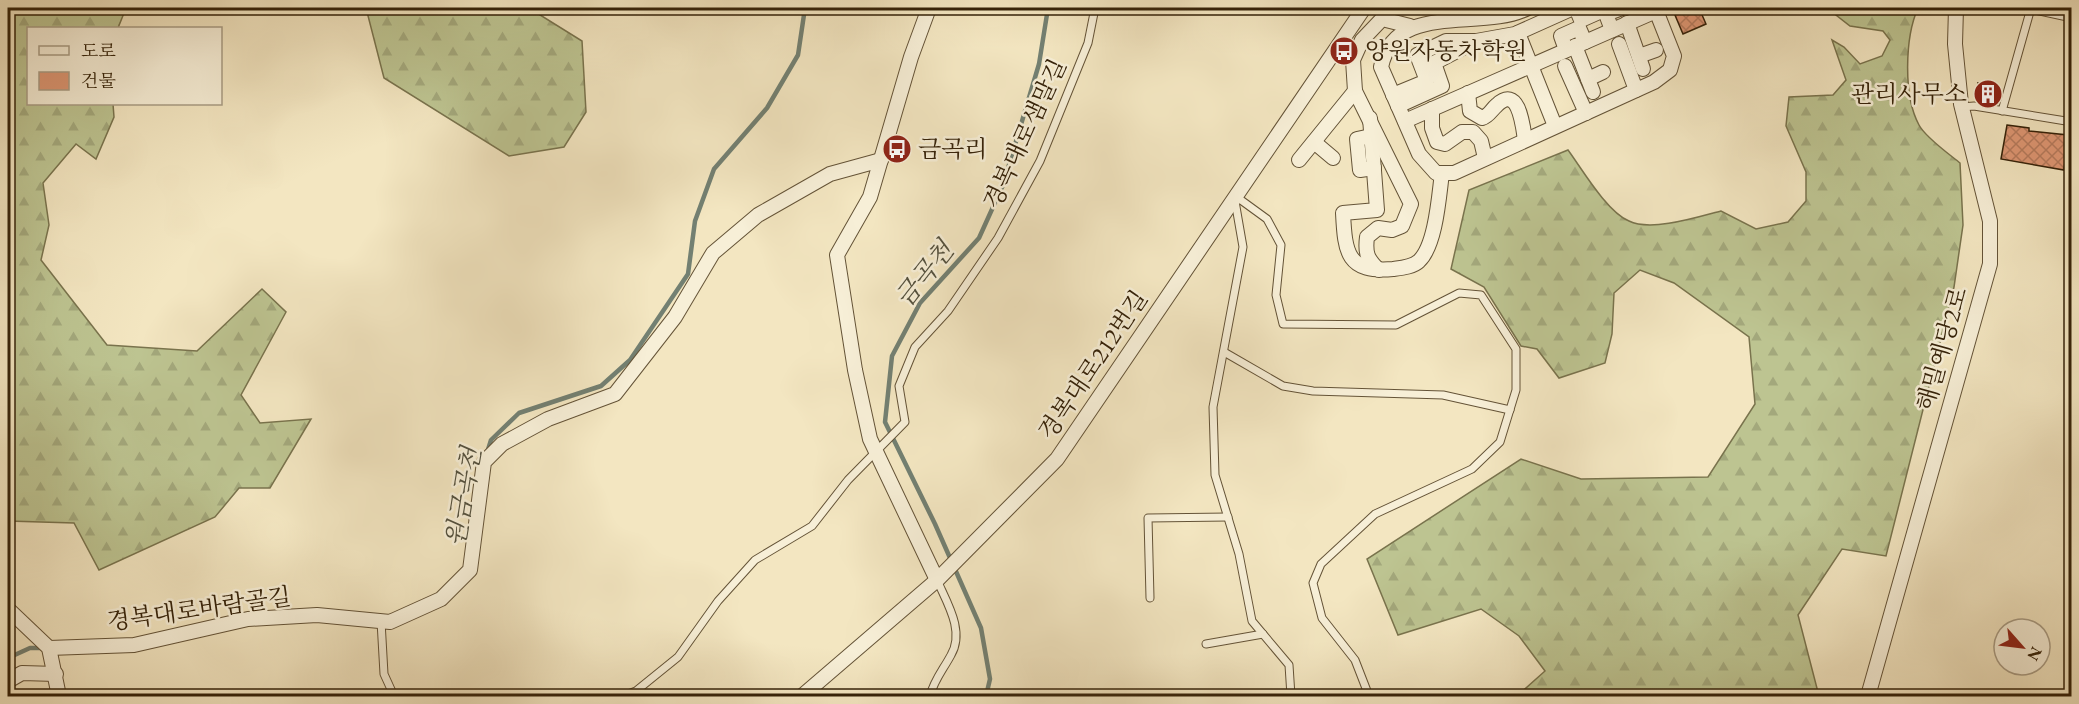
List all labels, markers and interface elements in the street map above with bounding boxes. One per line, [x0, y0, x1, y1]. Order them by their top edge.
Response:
legend [27, 27, 222, 105]
bus stop icon: 양원자동차학원 [1328, 35, 1360, 67]
place label: 양원자동차학원 [1365, 35, 1527, 66]
text: 도로 [81, 39, 116, 62]
street label: 경복대로샘말길 [976, 54, 1073, 214]
text: 건물 [81, 69, 116, 92]
place label: 관리사무소 [1851, 78, 1967, 109]
building icon: 관리사무소 [1972, 78, 2004, 110]
bus stop icon: 금곡리 [881, 133, 913, 165]
place label: 금곡리 [918, 133, 988, 164]
water label: 금곡천 [887, 233, 962, 314]
street label: 해밀예당2로 [1909, 283, 1974, 414]
street label: 경복대로212번길 [1031, 284, 1154, 445]
water label: 원금곡천 [438, 443, 489, 549]
street label: 경복대로바람골길 [105, 580, 293, 637]
north arrow [1992, 617, 2052, 677]
text: N [2022, 643, 2047, 664]

